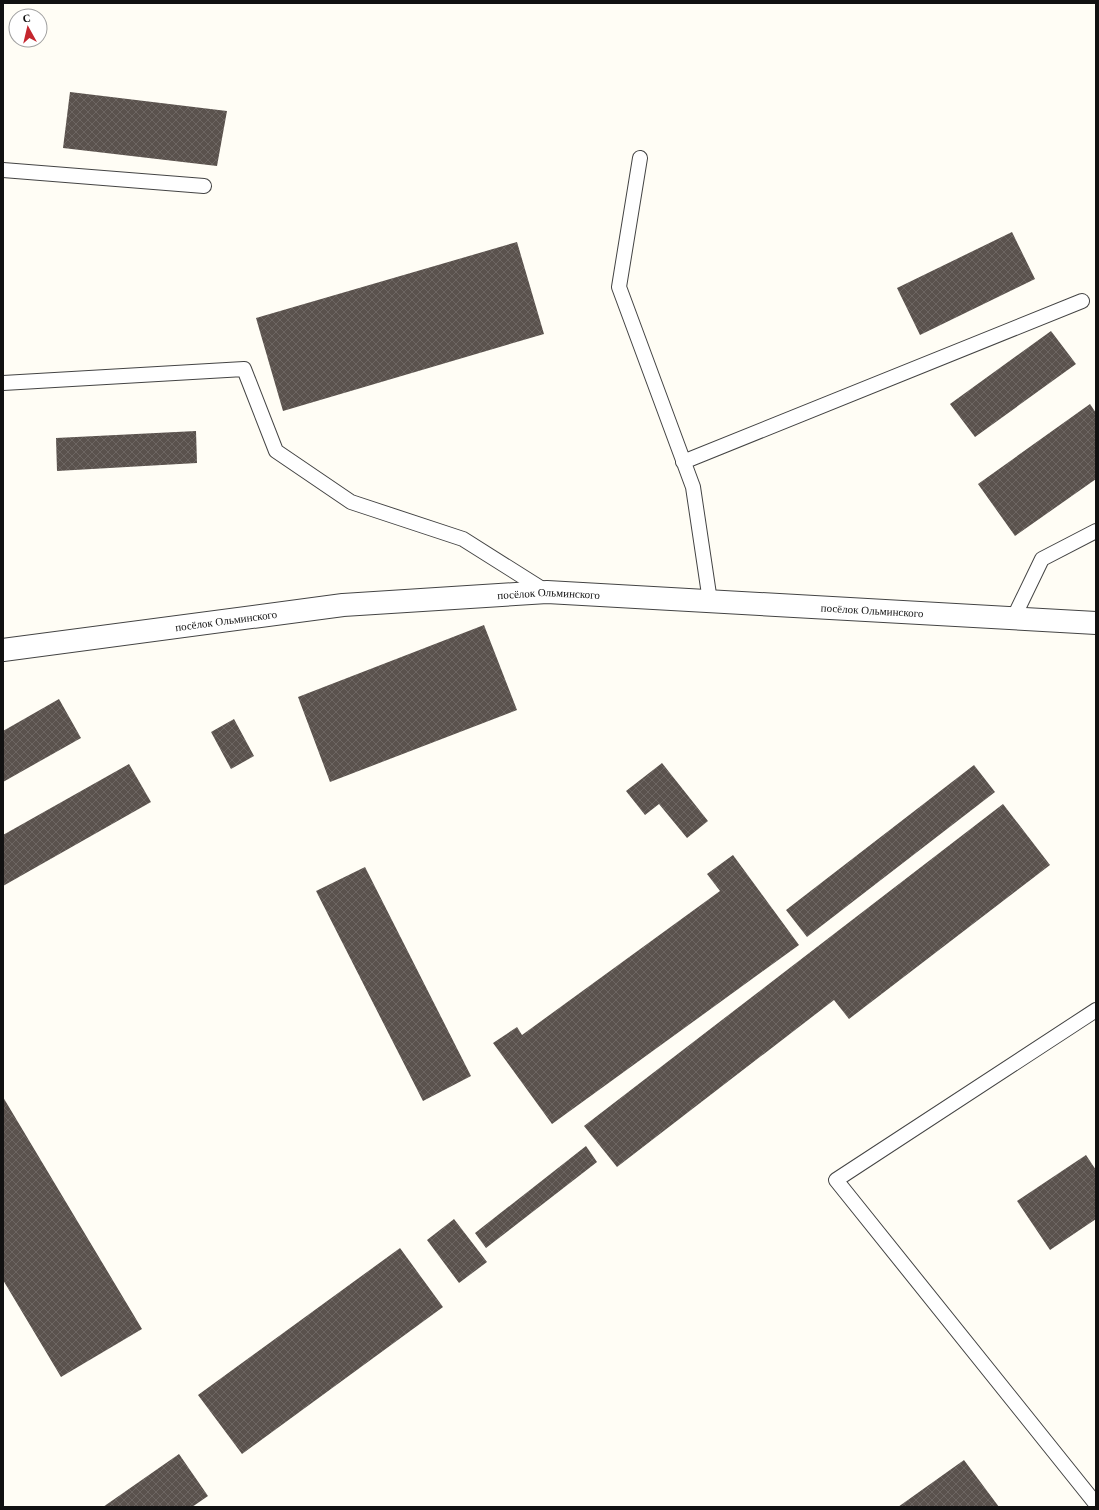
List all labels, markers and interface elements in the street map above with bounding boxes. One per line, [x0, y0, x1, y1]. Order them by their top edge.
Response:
north arrow [8, 8, 48, 48]
text: С [22, 12, 31, 25]
street label: посёлок Ольминского [497, 586, 601, 601]
street label: посёлок Ольминского [820, 601, 924, 619]
street label: посёлок Ольминского [174, 608, 278, 633]

